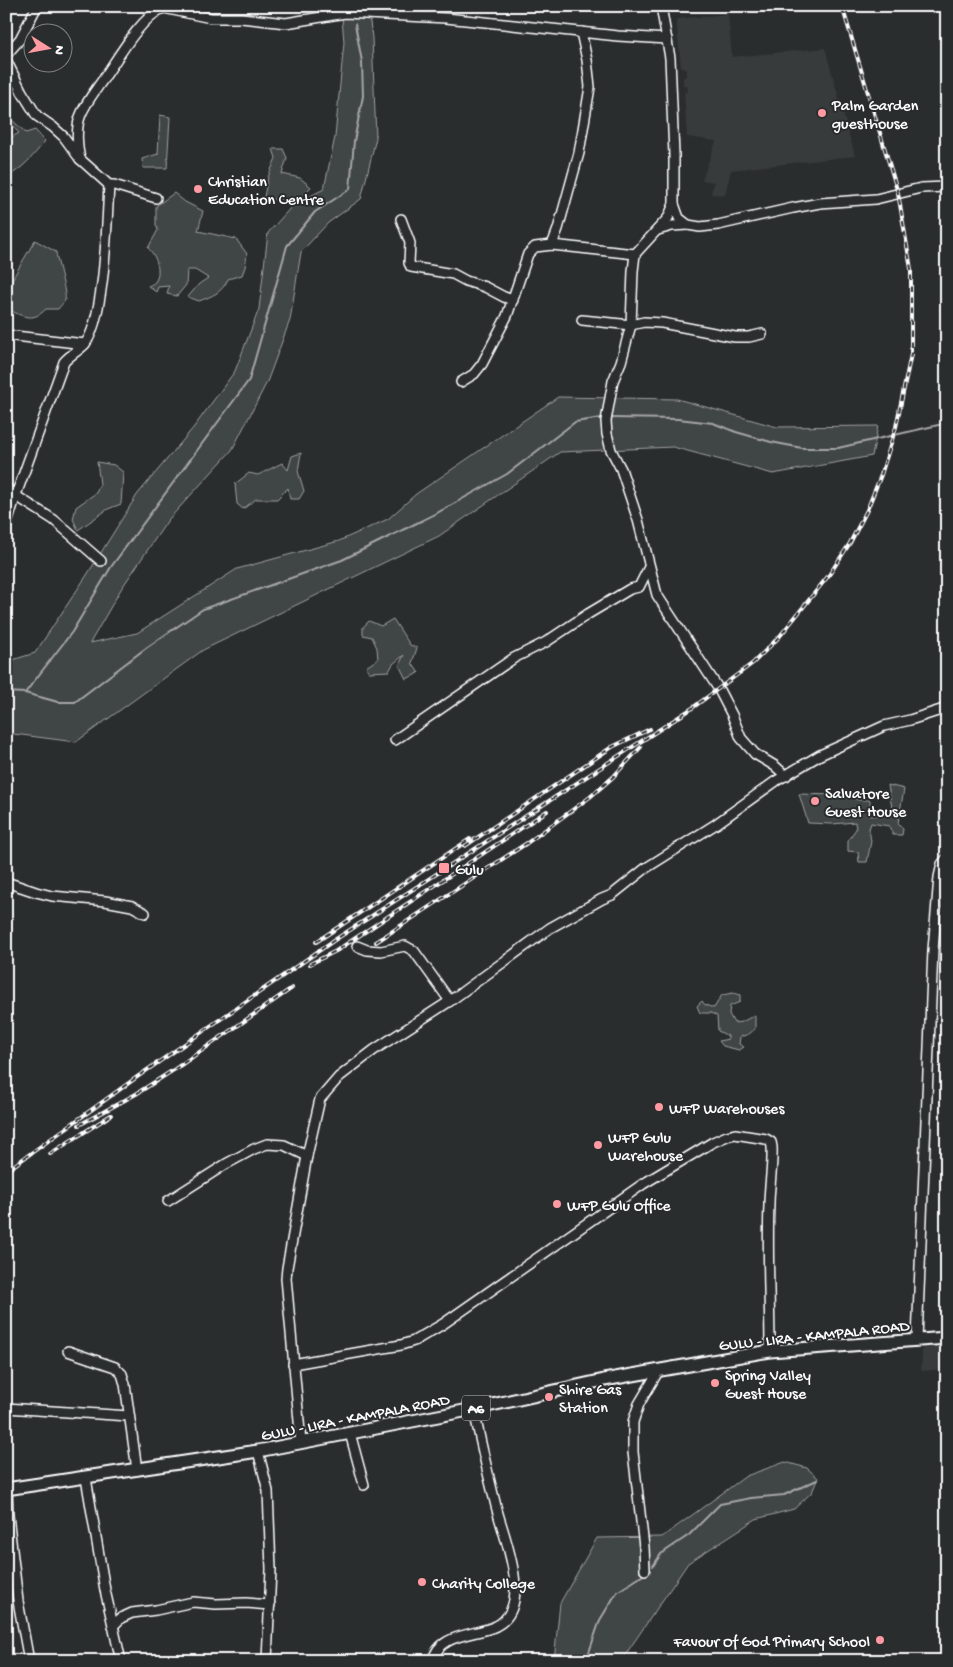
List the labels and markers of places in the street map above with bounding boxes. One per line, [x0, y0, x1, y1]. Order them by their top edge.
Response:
place label: Palm Garden guesthouse [831, 98, 919, 135]
marker: Palm Garden guesthouse [816, 107, 828, 119]
place label: Christian Education Centre [208, 174, 325, 211]
marker: Christian Education Centre [192, 183, 204, 195]
place label: Salvatore Guest House [825, 786, 907, 823]
marker: Salvatore Guest House [809, 795, 821, 807]
marker: Gulu [437, 861, 451, 875]
place label: Gulu [455, 862, 484, 881]
marker: WFP Warehouses [653, 1101, 665, 1113]
place label: WFP Warehouses [669, 1101, 785, 1120]
place label: WFP Gulu Warehouse [608, 1130, 684, 1167]
marker: WFP Gulu Warehouse [592, 1139, 604, 1151]
marker: WFP Gulu Office [551, 1198, 563, 1210]
place label: WFP Gulu Office [567, 1198, 671, 1217]
place label: Spring Valley Guest House [725, 1368, 811, 1405]
marker: Spring Valley Guest House [709, 1377, 721, 1389]
place label: Shire Gas Station [559, 1382, 622, 1419]
marker: Shire Gas Station [543, 1391, 555, 1403]
marker: Charity College [416, 1576, 428, 1588]
place label: Charity College [432, 1576, 536, 1595]
place label: Favour Of God Primary School [673, 1634, 870, 1653]
marker: Favour Of God Primary School [874, 1634, 886, 1646]

